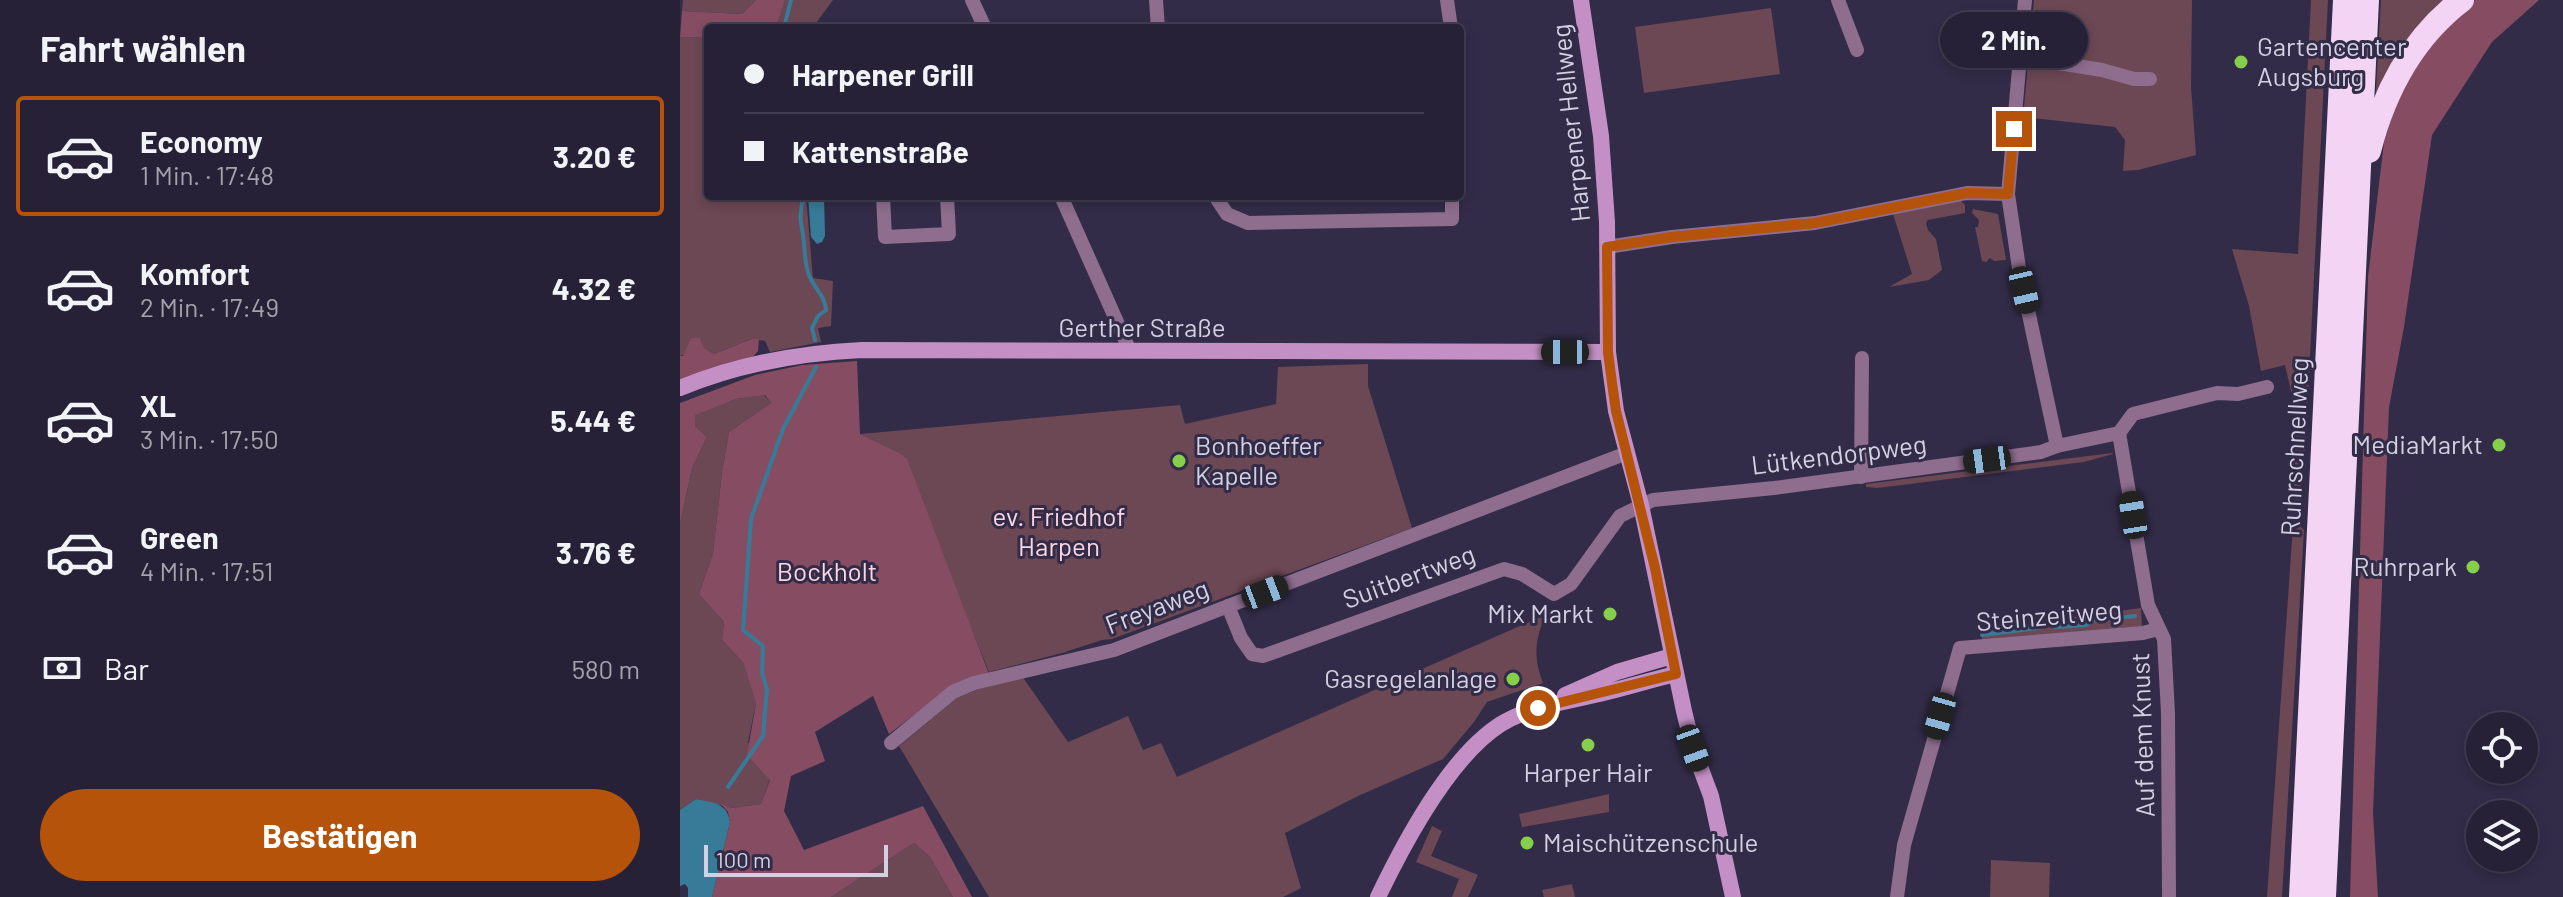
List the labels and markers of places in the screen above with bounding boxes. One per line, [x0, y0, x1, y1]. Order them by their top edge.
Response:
place label: Gartencenter Augsburg [2257, 30, 2407, 91]
marker: Gartencenter Augsburg [2232, 53, 2250, 71]
place label: MediaMarkt [2353, 428, 2483, 459]
place label: Bonhoeffer Kapelle [1195, 429, 1322, 490]
marker: MediaMarkt [2490, 436, 2508, 454]
marker: Bonhoeffer Kapelle [1170, 452, 1188, 470]
place label: Ruhrpark [2354, 550, 2457, 581]
marker: Ruhrpark [2464, 558, 2482, 576]
place label: Mix Markt [1487, 597, 1594, 628]
marker: Mix Markt [1601, 605, 1619, 623]
place label: Gasregelanlage [1324, 662, 1497, 693]
marker: Gasregelanlage [1504, 670, 1522, 688]
marker: Harper Hair [1579, 736, 1597, 754]
place label: Harper Hair [1524, 756, 1653, 787]
place label: Maischützenschule [1543, 826, 1758, 857]
marker: Maischützenschule [1518, 834, 1536, 852]

